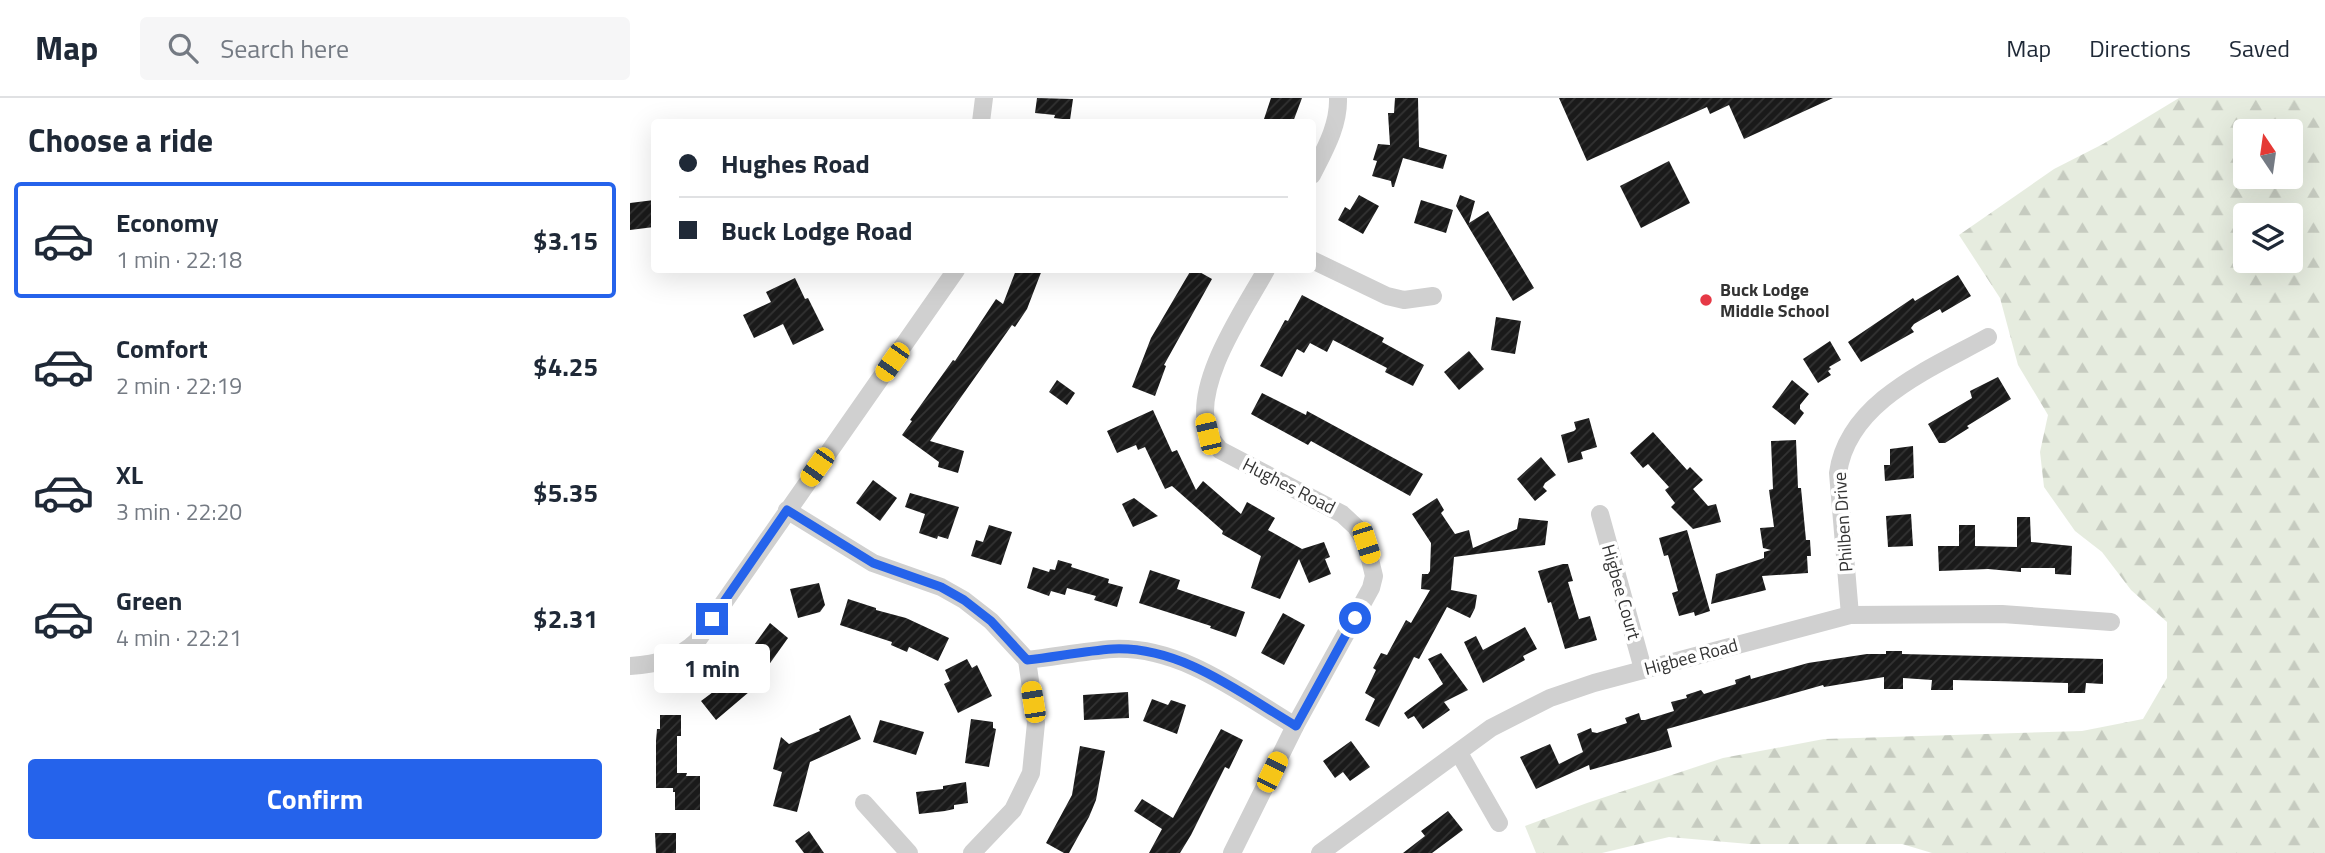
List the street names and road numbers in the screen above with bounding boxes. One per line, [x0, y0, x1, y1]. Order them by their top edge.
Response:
street label: Hughes Road [1238, 451, 1340, 521]
street label: Philben Drive [1826, 471, 1859, 573]
street label: Higbee Court [1595, 541, 1648, 643]
street label: Higbee Road [1641, 631, 1741, 682]

